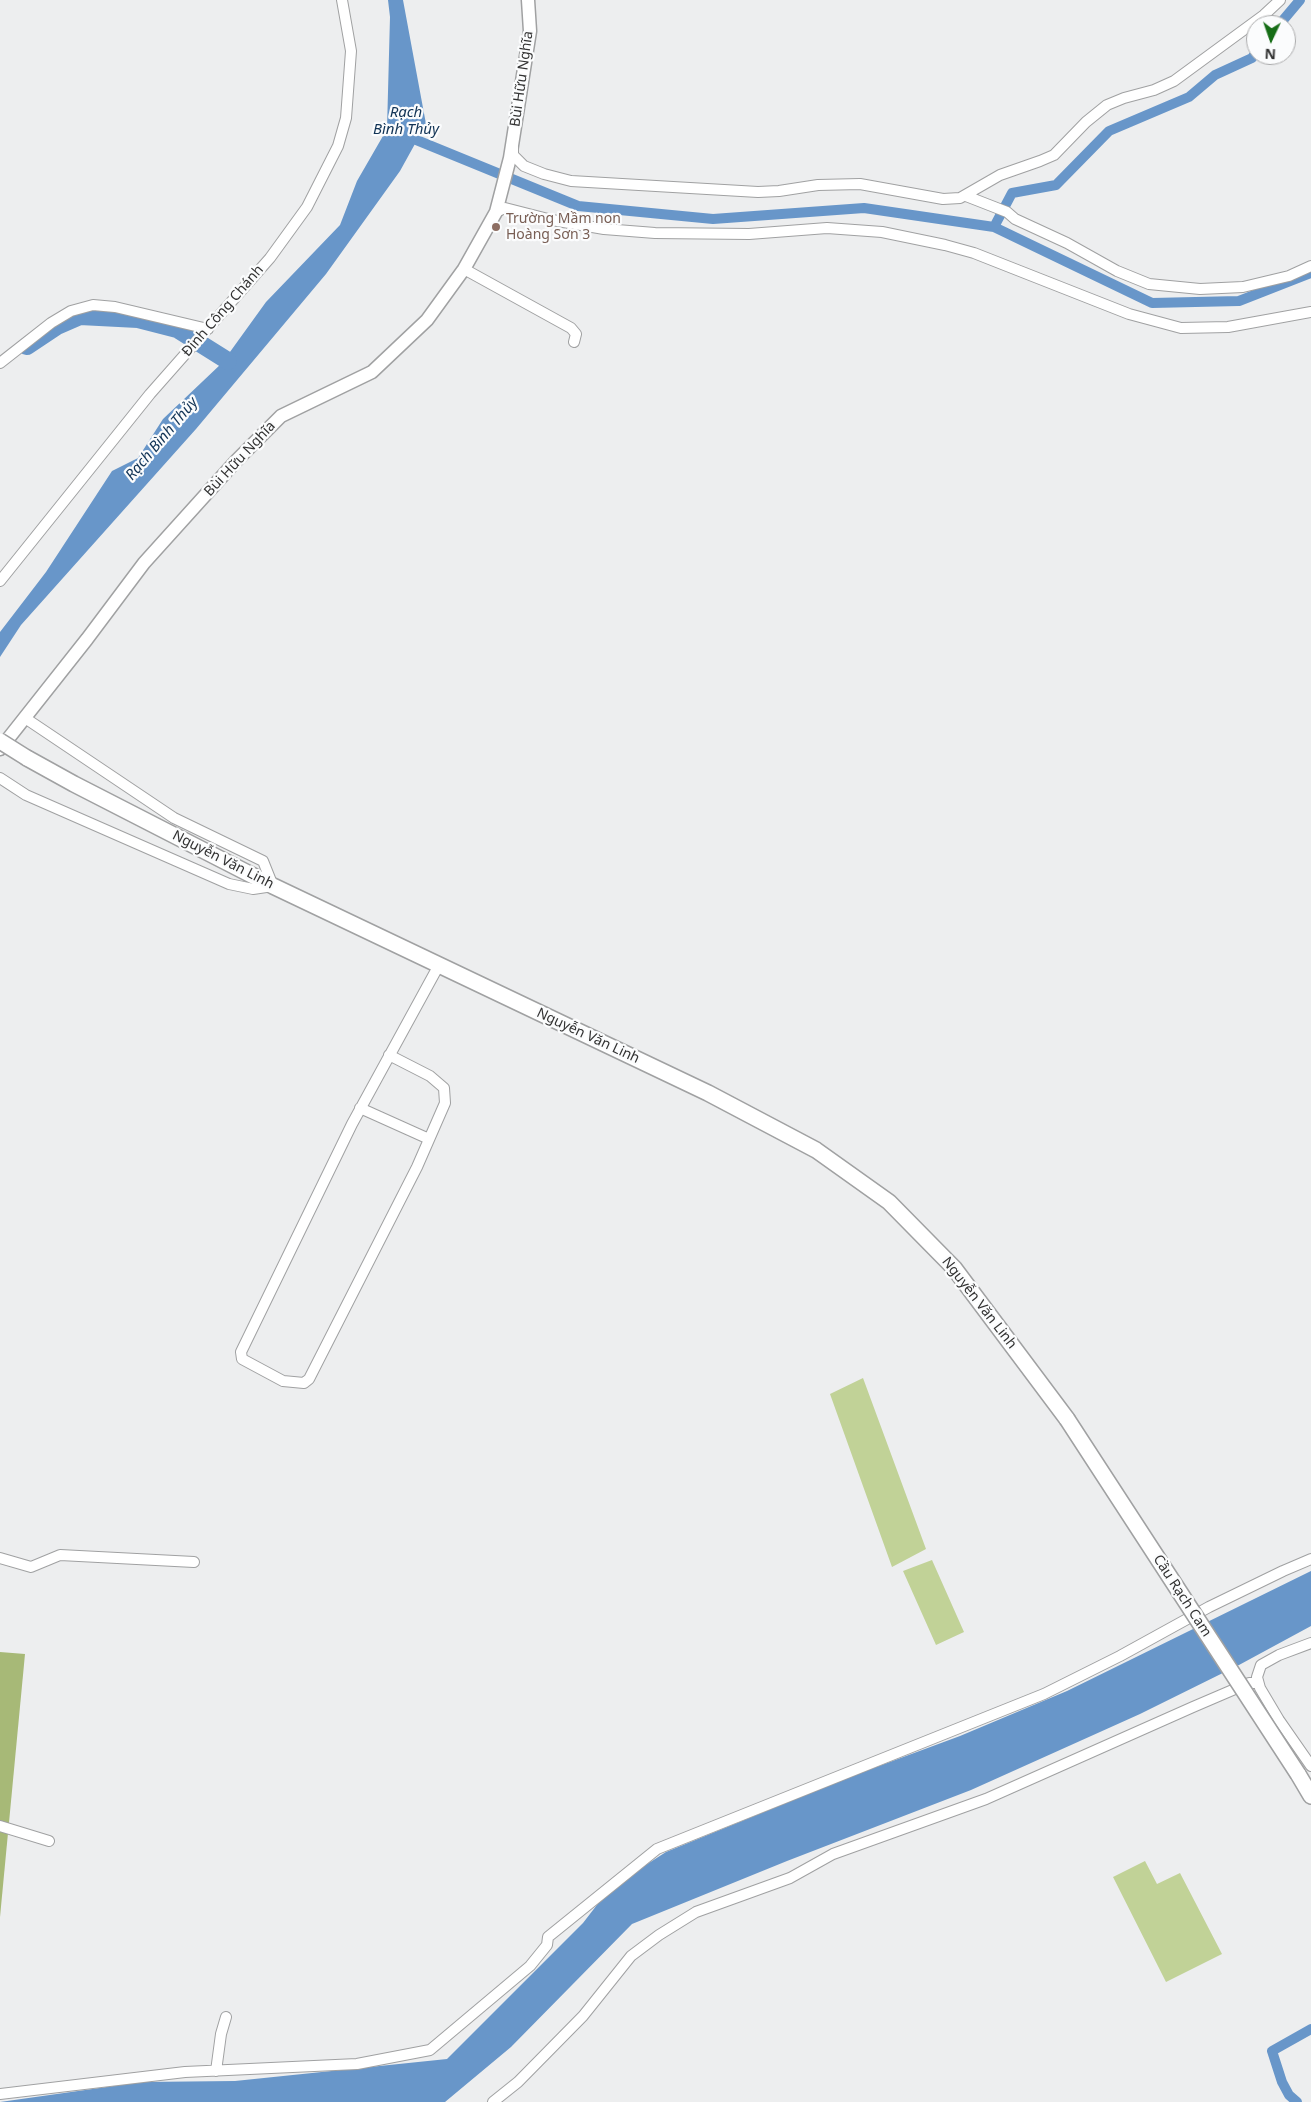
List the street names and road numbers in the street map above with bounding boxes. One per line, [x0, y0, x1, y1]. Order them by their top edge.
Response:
street label: Bùi Hữu Nghĩa [507, 30, 537, 128]
street label: Đinh Công Chánh [179, 262, 267, 360]
street label: Bùi Hữu Nghĩa [201, 418, 279, 500]
street label: Nguyễn Văn Linh [169, 827, 277, 893]
street label: Nguyễn Văn Linh [534, 1005, 642, 1067]
street label: Nguyễn Văn Linh [938, 1254, 1020, 1352]
street label: Cầu Rạch Cam [1149, 1552, 1215, 1640]

